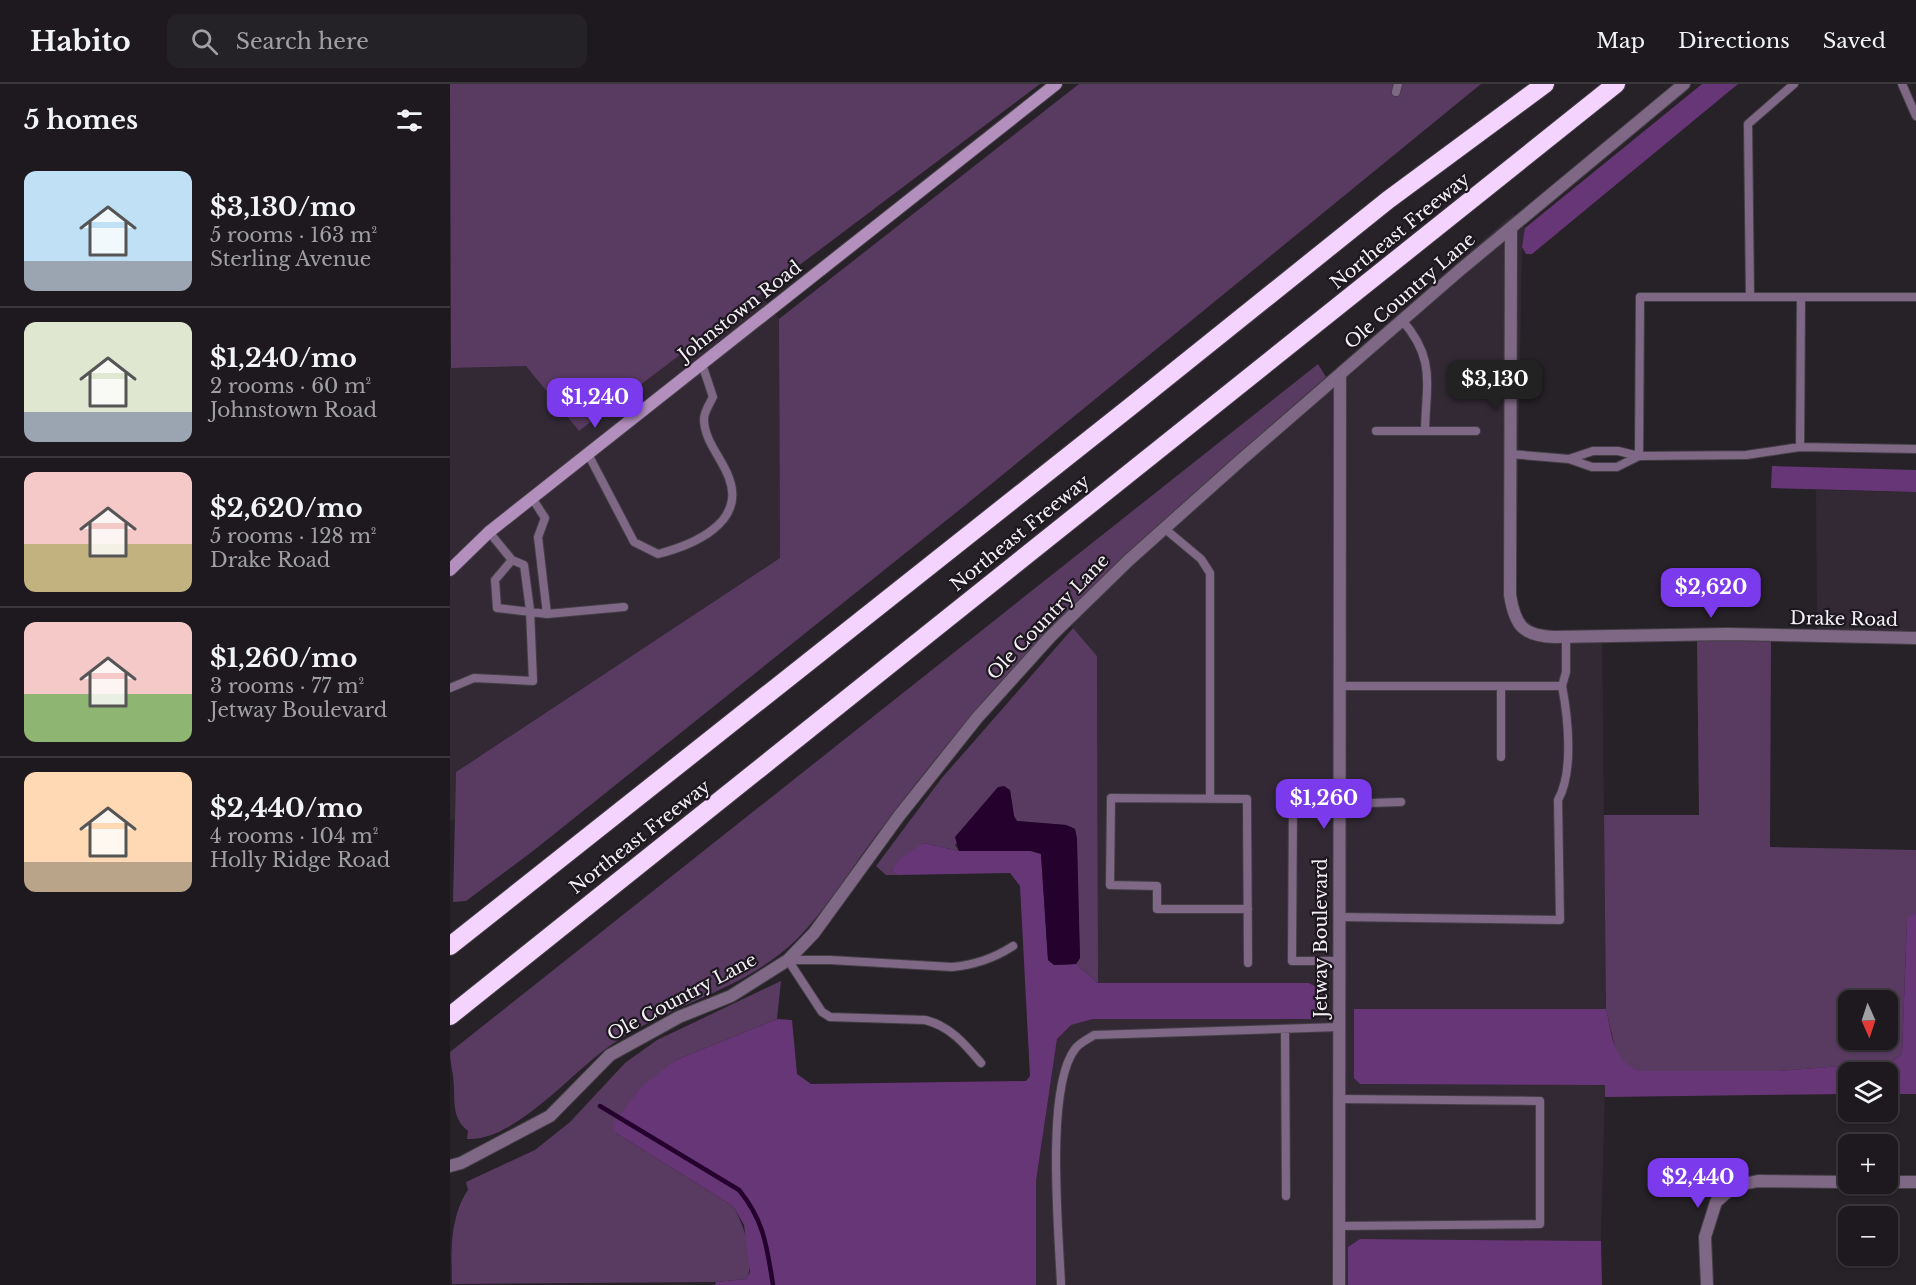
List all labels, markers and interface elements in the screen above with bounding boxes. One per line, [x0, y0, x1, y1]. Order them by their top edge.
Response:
search box [167, 14, 587, 68]
text: Habito [30, 24, 131, 59]
icon: search [188, 25, 221, 58]
text: Search here [236, 28, 369, 55]
text: Map [1596, 28, 1645, 54]
text: Directions [1678, 28, 1790, 54]
text: Saved [1823, 28, 1886, 54]
text: 5 homes [24, 104, 138, 136]
icon: filters [393, 104, 426, 137]
street label: Northeast Freeway [1326, 168, 1474, 294]
text: $3,130/mo [210, 191, 356, 223]
icon: home [72, 195, 144, 267]
text: 5 rooms · 163 m² [210, 223, 377, 247]
street label: Ole Country Lane [1340, 228, 1480, 354]
text: Sterling Avenue [210, 247, 371, 271]
street label: Johnstown Road [672, 256, 806, 367]
text: $1,240/mo [210, 342, 357, 374]
icon: home [72, 346, 144, 418]
pin: $3,130 [1446, 360, 1544, 411]
text: $3,130 [1461, 367, 1529, 391]
text: 2 rooms · 60 m² [210, 374, 371, 398]
pin: $1,240 [546, 378, 644, 429]
text: $1,240 [561, 385, 629, 409]
text: Johnstown Road [210, 398, 377, 422]
street label: Northeast Freeway [946, 470, 1094, 596]
text: $2,620/mo [210, 492, 363, 524]
icon: home [72, 496, 144, 568]
text: 5 rooms · 128 m² [210, 524, 377, 548]
text: Drake Road [210, 548, 330, 572]
street label: Ole Country Lane [982, 550, 1114, 684]
pin: $2,620 [1662, 568, 1760, 619]
text: $2,620 [1675, 575, 1747, 599]
street label: Drake Road [1790, 607, 1898, 631]
text: $1,260/mo [210, 642, 357, 674]
icon: home [72, 646, 144, 718]
text: 3 rooms · 77 m² [210, 674, 364, 698]
text: Jetway Boulevard [210, 698, 387, 722]
street label: Northeast Freeway [565, 775, 715, 899]
pin: $1,260 [1275, 779, 1373, 830]
text: $1,260 [1290, 786, 1358, 810]
text: $2,440/mo [210, 792, 363, 824]
icon: home [72, 796, 144, 868]
text: 4 rooms · 104 m² [210, 824, 378, 848]
text: Holly Ridge Road [210, 848, 390, 872]
street label: Jetway Boulevard [1310, 858, 1332, 1020]
street label: Ole Country Lane [604, 948, 760, 1046]
north arrow [1838, 990, 1898, 1050]
map controls [1838, 990, 1898, 1266]
button: layers [1838, 1062, 1898, 1122]
button: + [1838, 1134, 1898, 1194]
pin: $2,440 [1649, 1158, 1747, 1209]
text: $2,440 [1662, 1165, 1734, 1189]
button: − [1838, 1206, 1898, 1266]

